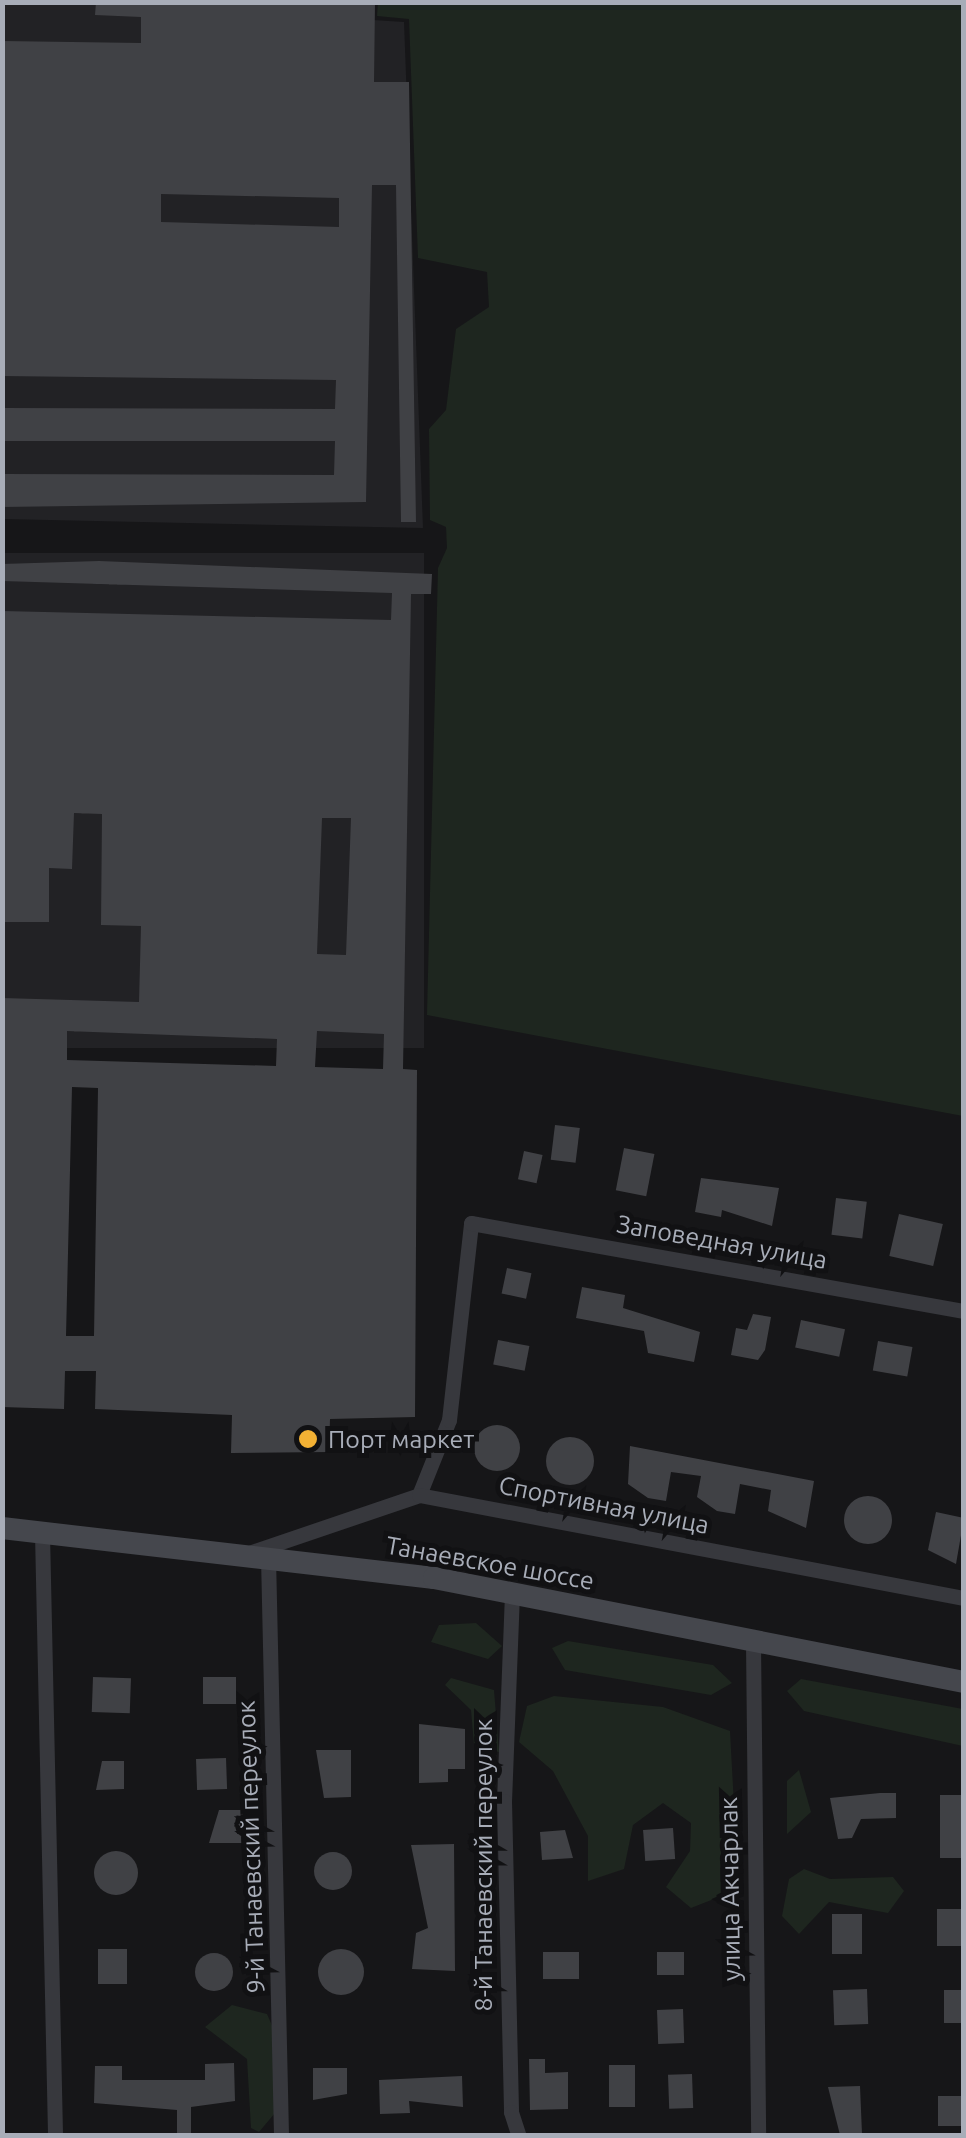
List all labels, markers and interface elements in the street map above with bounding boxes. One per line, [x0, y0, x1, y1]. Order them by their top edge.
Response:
street label: Заповедная улица [614, 1209, 830, 1275]
place label: Порт маркет [328, 1424, 474, 1454]
marker: Порт маркет [297, 1428, 319, 1450]
street label: Спортивная улица [496, 1470, 712, 1540]
street label: Танаевское шоссе [384, 1530, 596, 1596]
street label: 9-й Танаевский переулок [231, 1700, 271, 1994]
street label: 8-й Танаевский переулок [468, 1719, 498, 2011]
street label: улица Акчарлак [713, 1797, 747, 1981]

